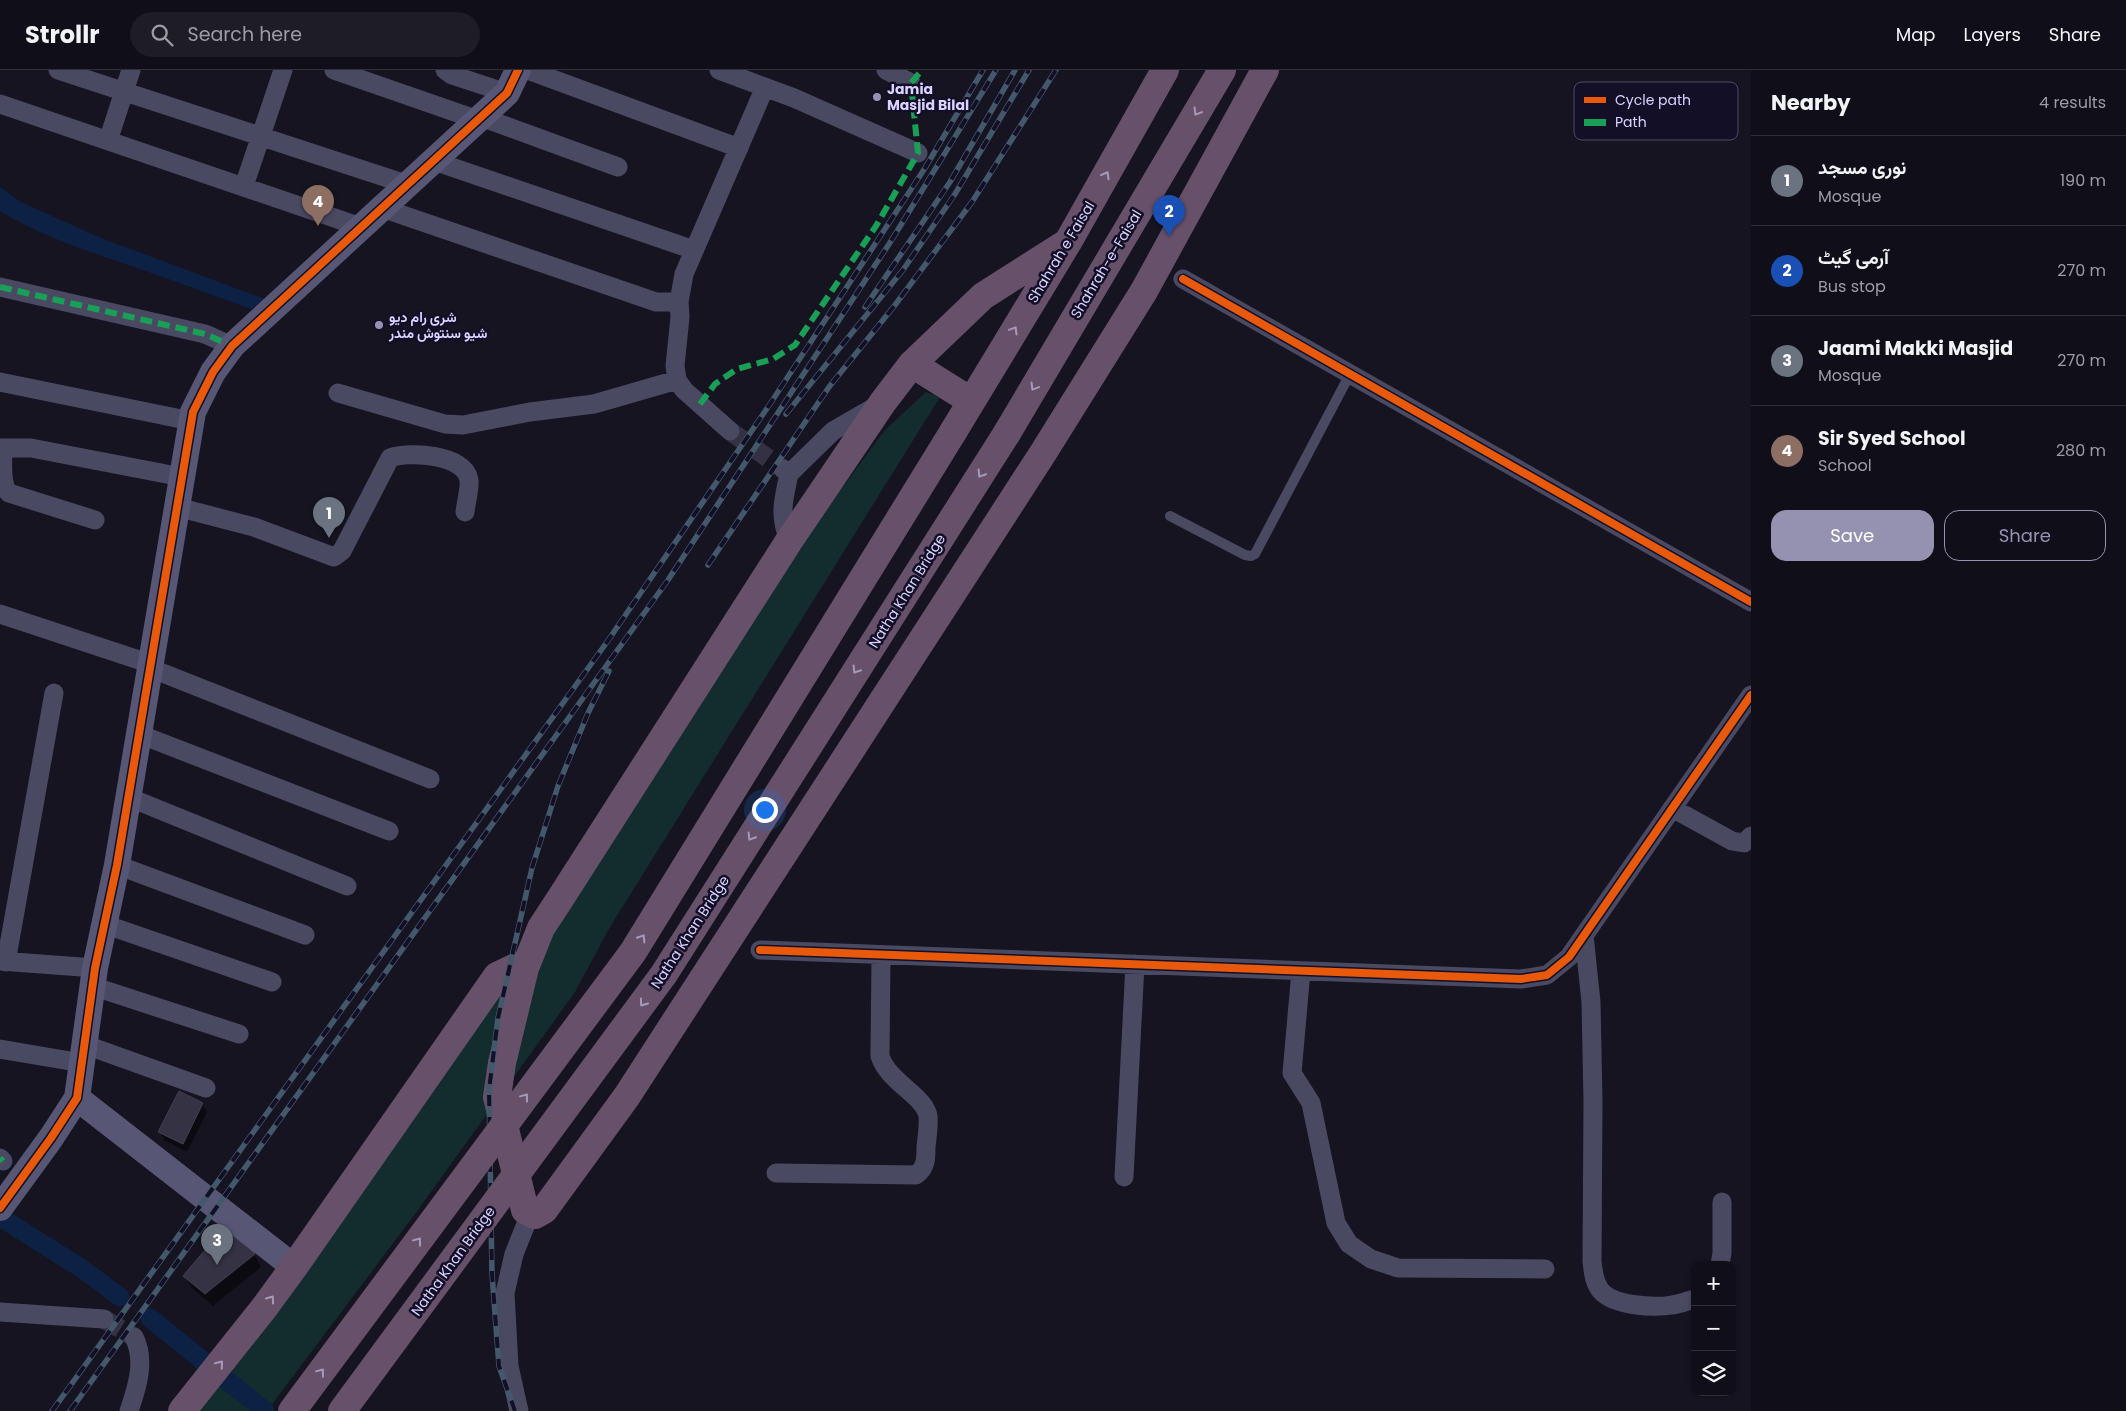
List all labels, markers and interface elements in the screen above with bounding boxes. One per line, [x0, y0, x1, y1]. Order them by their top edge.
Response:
search box [130, 12, 480, 57]
text: Strollr [25, 18, 100, 51]
icon: search [148, 21, 176, 49]
text: Search here [188, 21, 302, 48]
text: Map [1896, 22, 1936, 47]
text: Layers [1964, 22, 2021, 47]
text: Share [2049, 22, 2101, 47]
place label: Jamia Masjid Bilal [887, 79, 969, 115]
legend [1574, 82, 1738, 140]
text: Nearby [1771, 88, 1851, 117]
text: Cycle path [1615, 90, 1691, 110]
marker: Jamia Masjid Bilal [871, 91, 883, 103]
text: 4 results [2039, 91, 2106, 114]
one-way arrow [1193, 106, 1203, 115]
text: Path [1615, 112, 1647, 132]
text: نوری مسجد [1818, 154, 1906, 181]
text: 1 [1784, 169, 1790, 192]
text: 190 m [2060, 169, 2106, 192]
one-way arrow [1100, 172, 1110, 181]
pin: 4 [302, 185, 334, 226]
text: Mosque [1818, 185, 1881, 208]
pin: 2 [1153, 195, 1185, 236]
street label: Shahrah e Faisal [1023, 197, 1099, 307]
street label: Shahrah-e-Faisal [1066, 206, 1146, 322]
text: آرمی گیٹ [1818, 244, 1889, 271]
text: 2 [1782, 259, 1792, 282]
text: 270 m [2057, 259, 2106, 282]
text: Bus stop [1818, 275, 1886, 298]
place label: شری رام دیو شیو سنتوش مندر [388, 307, 487, 343]
marker: شری رام دیو شیو سنتوش مندر [373, 319, 385, 331]
one-way arrow [1008, 327, 1018, 336]
text: Jaami Makki Masjid [1818, 335, 2013, 362]
text: 3 [1782, 349, 1792, 372]
text: 270 m [2057, 349, 2106, 372]
text: Mosque [1818, 364, 1881, 387]
one-way arrow [1030, 382, 1040, 391]
text: Sir Syed School [1818, 425, 1966, 452]
text: 4 [1782, 439, 1792, 462]
text: 280 m [2056, 439, 2106, 462]
text: School [1818, 454, 1872, 477]
one-way arrow [977, 469, 987, 478]
pin: 1 [313, 497, 345, 538]
button: Save [1771, 510, 1934, 561]
button: Share [1944, 510, 2106, 561]
street label: Natha Khan Bridge [864, 530, 950, 652]
one-way arrow [853, 665, 863, 674]
your location [752, 797, 778, 823]
one-way arrow [747, 832, 757, 841]
street label: Natha Khan Bridge [646, 871, 734, 992]
one-way arrow [635, 934, 645, 943]
one-way arrow [640, 997, 649, 1007]
one-way arrow [519, 1093, 528, 1103]
street label: Natha Khan Bridge [406, 1202, 500, 1320]
pin: 3 [201, 1224, 233, 1265]
one-way arrow [412, 1238, 420, 1247]
map controls [1691, 1261, 1736, 1396]
button: + [1691, 1261, 1736, 1306]
one-way arrow [265, 1295, 274, 1305]
button: − [1691, 1306, 1736, 1351]
button: layers [1691, 1351, 1736, 1396]
one-way arrow [214, 1361, 222, 1370]
one-way arrow [315, 1368, 324, 1378]

